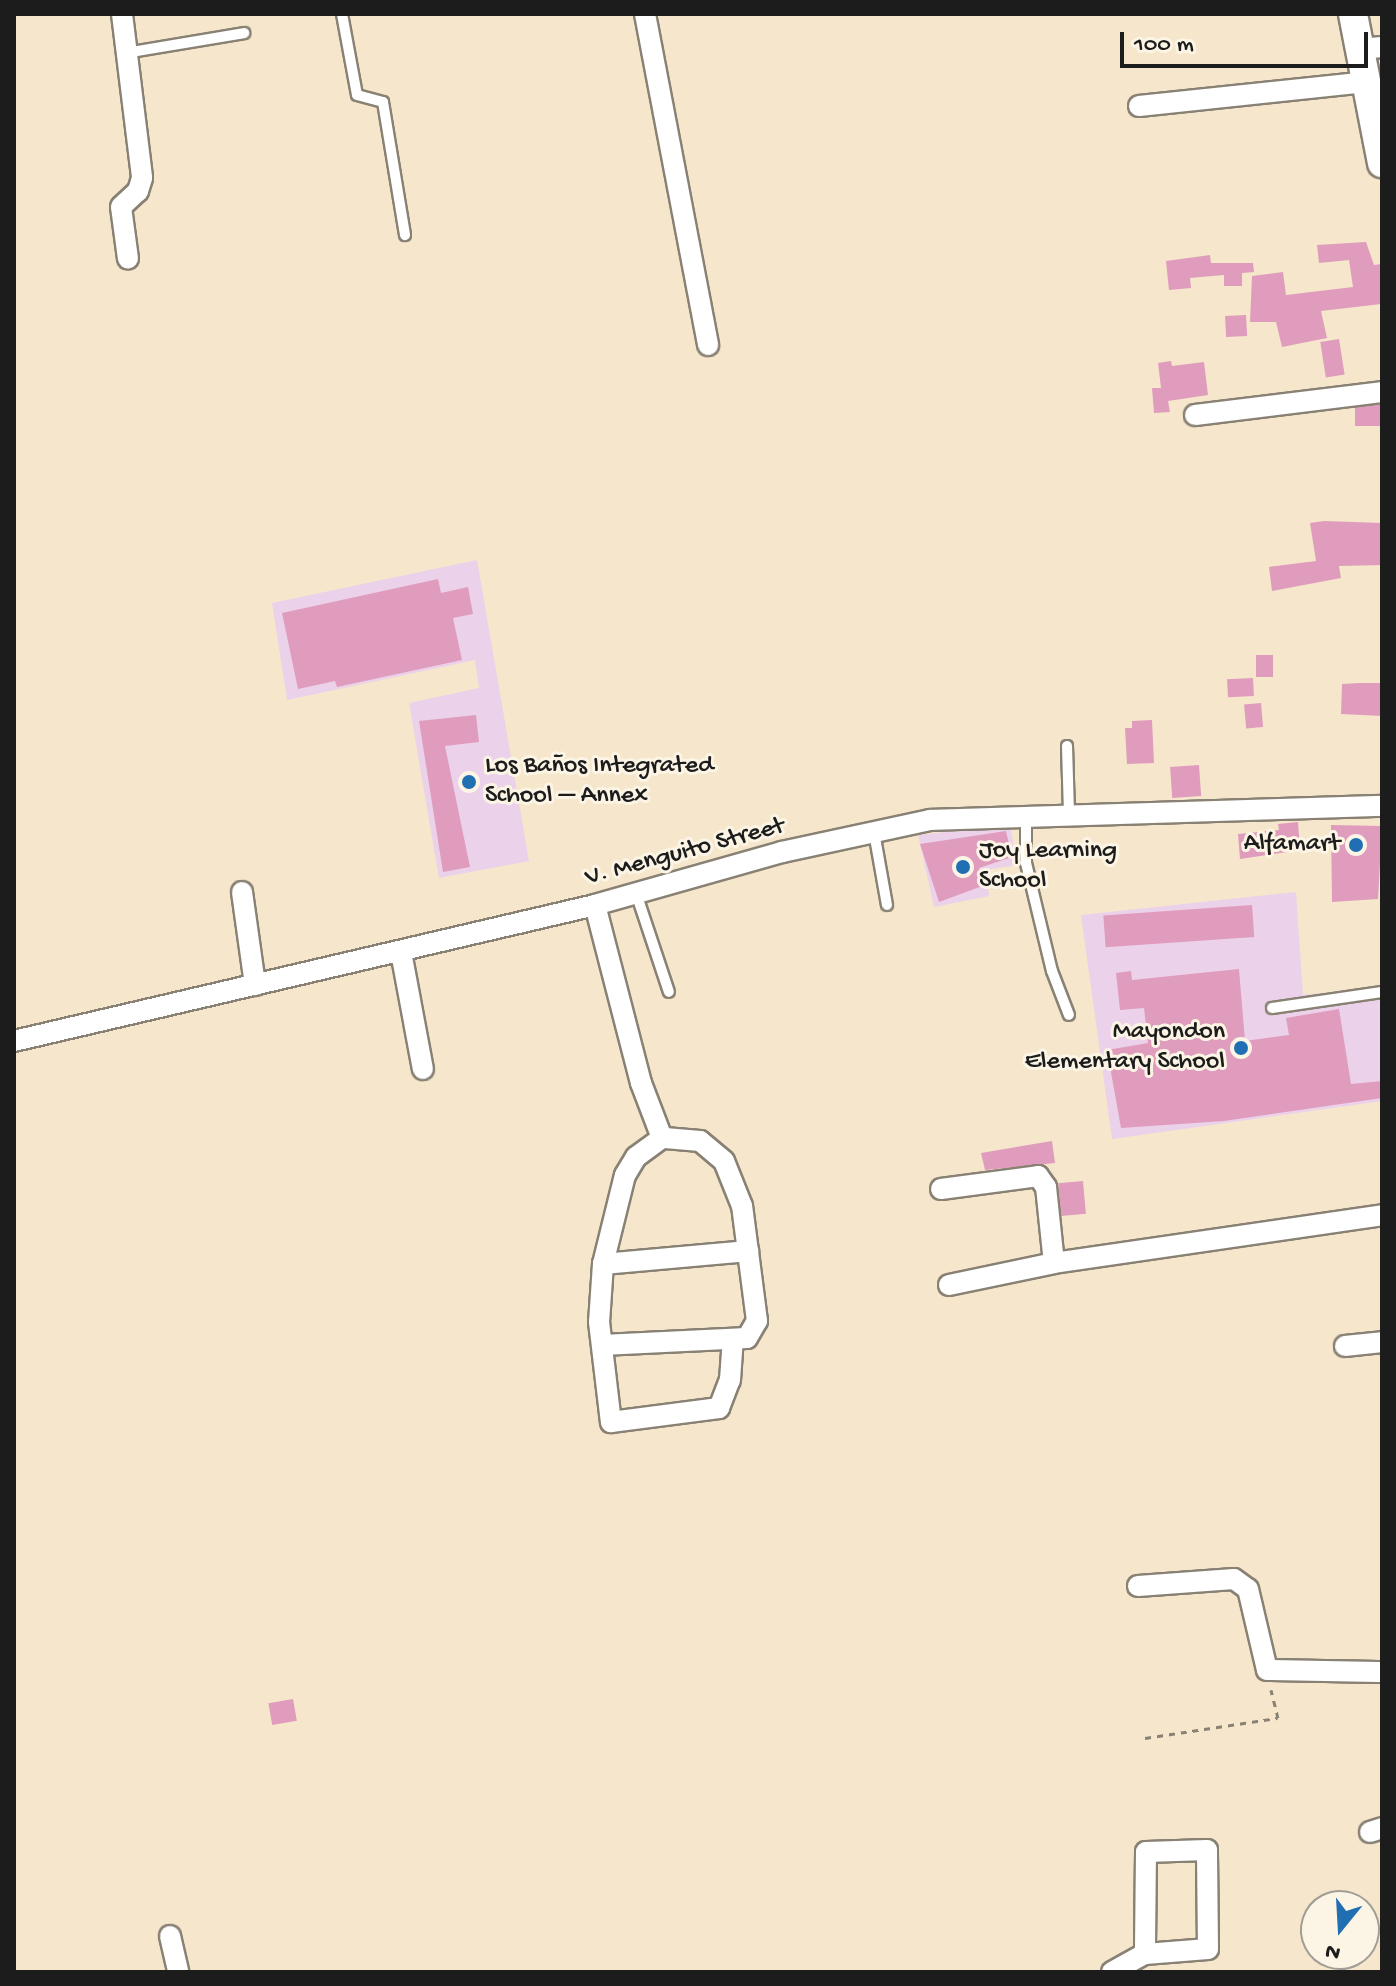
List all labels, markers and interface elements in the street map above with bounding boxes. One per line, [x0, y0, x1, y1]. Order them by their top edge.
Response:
scale bar [1124, 16, 1372, 66]
text: 100 m [1134, 31, 1194, 60]
place label: Los Baños Integrated School – Annex [485, 751, 713, 812]
marker: Los Baños Integrated School – Annex [460, 773, 478, 791]
street label: V. Menguito Street [582, 811, 788, 895]
place label: Alfamart [1244, 829, 1340, 861]
place label: Joy Learning School [979, 836, 1117, 898]
marker: Alfamart [1347, 836, 1365, 854]
marker: Joy Learning School [954, 858, 972, 876]
place label: Mayondon Elementary School [1025, 1017, 1225, 1078]
marker: Mayondon Elementary School [1232, 1039, 1250, 1057]
north arrow [1300, 1890, 1380, 1970]
text: N [1322, 1936, 1344, 1966]

